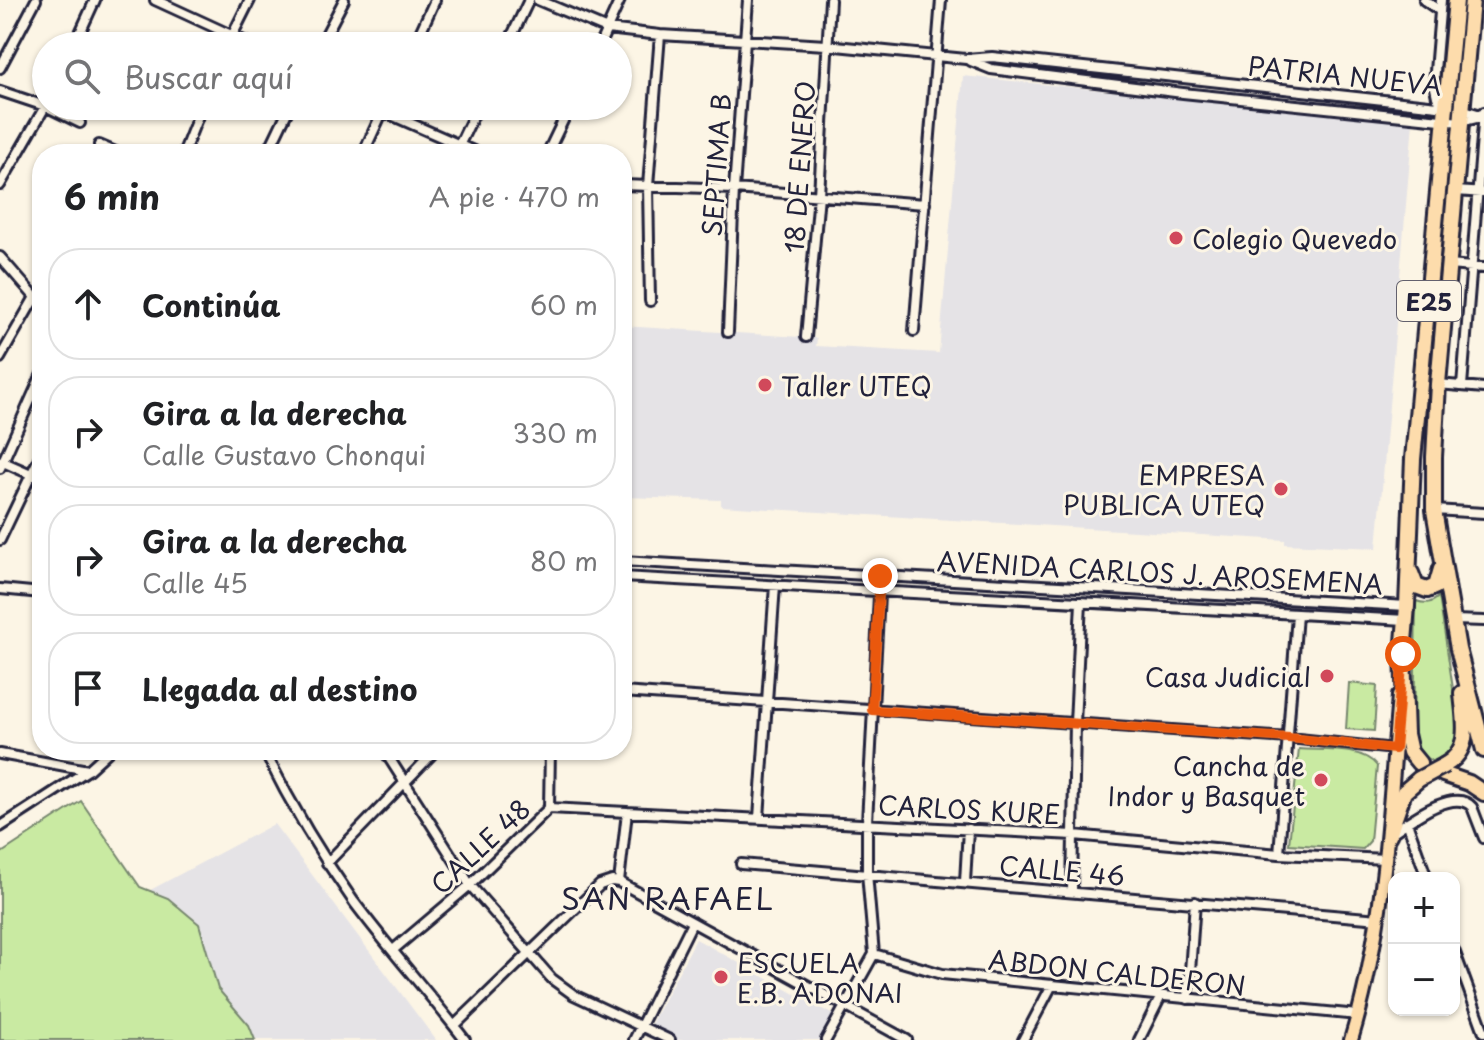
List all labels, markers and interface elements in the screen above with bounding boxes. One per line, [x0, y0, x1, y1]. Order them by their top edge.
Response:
search box [32, 32, 632, 120]
street label: PATRIA NUEVA [1246, 45, 1444, 105]
icon: search [60, 54, 104, 98]
text: Buscar aquí [124, 54, 293, 99]
street label: 18 DE ENERO [774, 80, 824, 254]
street label: SEPTIMA B [692, 92, 740, 238]
text: 6 min [64, 170, 160, 222]
text: A pie · 470 m [429, 177, 600, 216]
place label: Colegio Quevedo [1192, 219, 1397, 258]
marker: Colegio Quevedo [1167, 229, 1185, 247]
road number: E25 [1397, 281, 1461, 321]
icon: ahead [66, 282, 110, 326]
text: Continúa [142, 282, 281, 327]
text: 60 m [530, 285, 598, 324]
place label: Taller UTEQ [781, 366, 932, 405]
marker: Taller UTEQ [756, 376, 774, 394]
text: Gira a la derecha [142, 390, 407, 435]
icon: right [66, 410, 110, 454]
text: 330 m [513, 413, 598, 452]
text: Calle Gustavo Chonqui [142, 435, 426, 474]
place label: EMPRESA PUBLICA UTEQ [1063, 455, 1265, 524]
marker: EMPRESA PUBLICA UTEQ [1272, 480, 1290, 498]
text: Gira a la derecha [142, 518, 407, 563]
icon: right [66, 538, 110, 582]
text: 80 m [530, 541, 598, 580]
street label: AVENIDA CARLOS J. AROSEMENA [936, 541, 1384, 603]
route end [862, 558, 898, 594]
text: Calle 45 [142, 563, 248, 602]
route start [1385, 636, 1421, 672]
place label: Casa Judicial [1145, 657, 1311, 696]
icon: arrive [66, 666, 110, 710]
text: Llegada al destino [142, 666, 417, 711]
marker: Casa Judicial [1318, 667, 1336, 685]
place label: Cancha de Indor y Basquet [1108, 746, 1305, 815]
marker: Cancha de Indor y Basquet [1312, 771, 1330, 789]
street label: CARLOS KURE [877, 785, 1061, 833]
street label: CALLE 48 [421, 789, 539, 903]
street label: CALLE 46 [997, 845, 1127, 895]
map controls [1388, 872, 1460, 1016]
button: + [1388, 872, 1460, 944]
district label: SAN RAFAEL [561, 875, 775, 920]
street label: ABDON CALDERON [986, 939, 1248, 1005]
place label: ESCUELA E.B. ADONAI [737, 943, 903, 1012]
button: − [1388, 944, 1460, 1016]
marker: ESCUELA E.B. ADONAI [712, 968, 730, 986]

